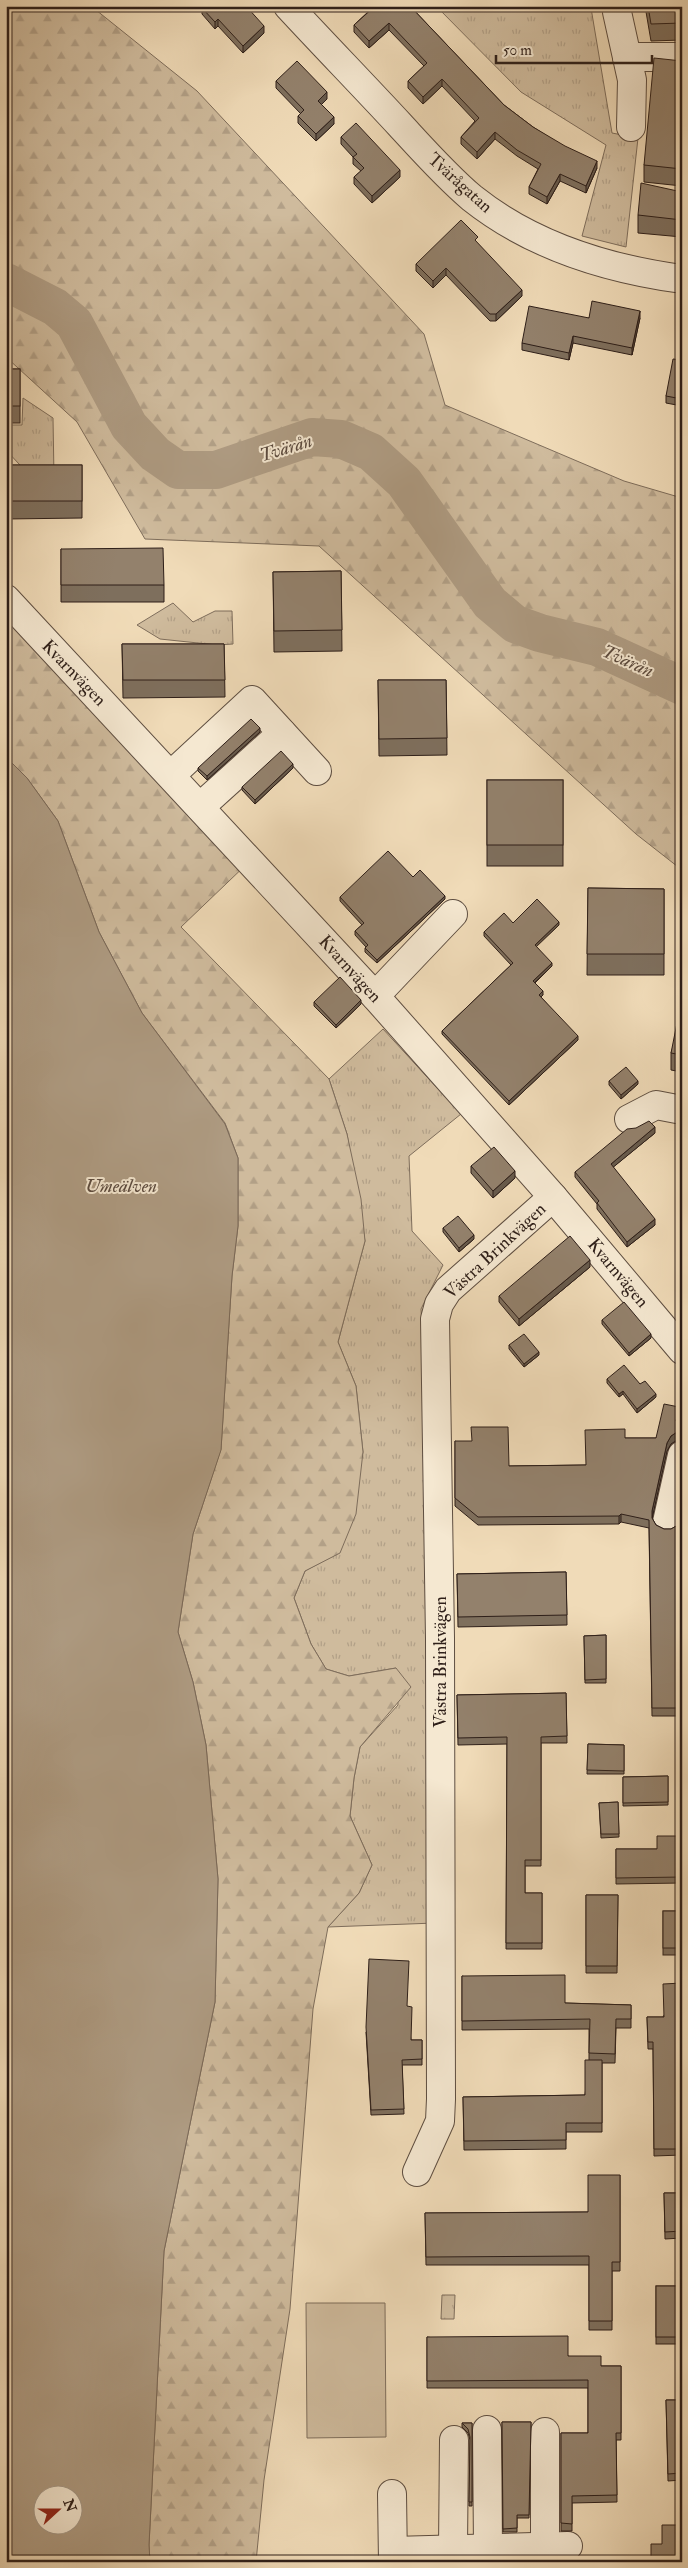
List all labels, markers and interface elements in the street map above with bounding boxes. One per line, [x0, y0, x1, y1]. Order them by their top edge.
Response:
scale bar [496, 32, 652, 64]
text: 50 m [503, 41, 532, 60]
street label: Tvärågatan [423, 148, 497, 218]
water label: Tvärån [257, 429, 315, 467]
street label: Kvarnvägen [37, 635, 111, 711]
water label: Tvärån [599, 639, 657, 683]
street label: Kvarnvägen [314, 930, 386, 1008]
water label: Umeälven [85, 1174, 157, 1198]
street label: Västra Brinkvägen [439, 1198, 551, 1304]
street label: Kvarnvägen [582, 1234, 654, 1312]
street label: Västra Brinkvägen [429, 1596, 452, 1728]
north arrow [32, 2486, 82, 2536]
text: N [59, 2496, 80, 2515]

